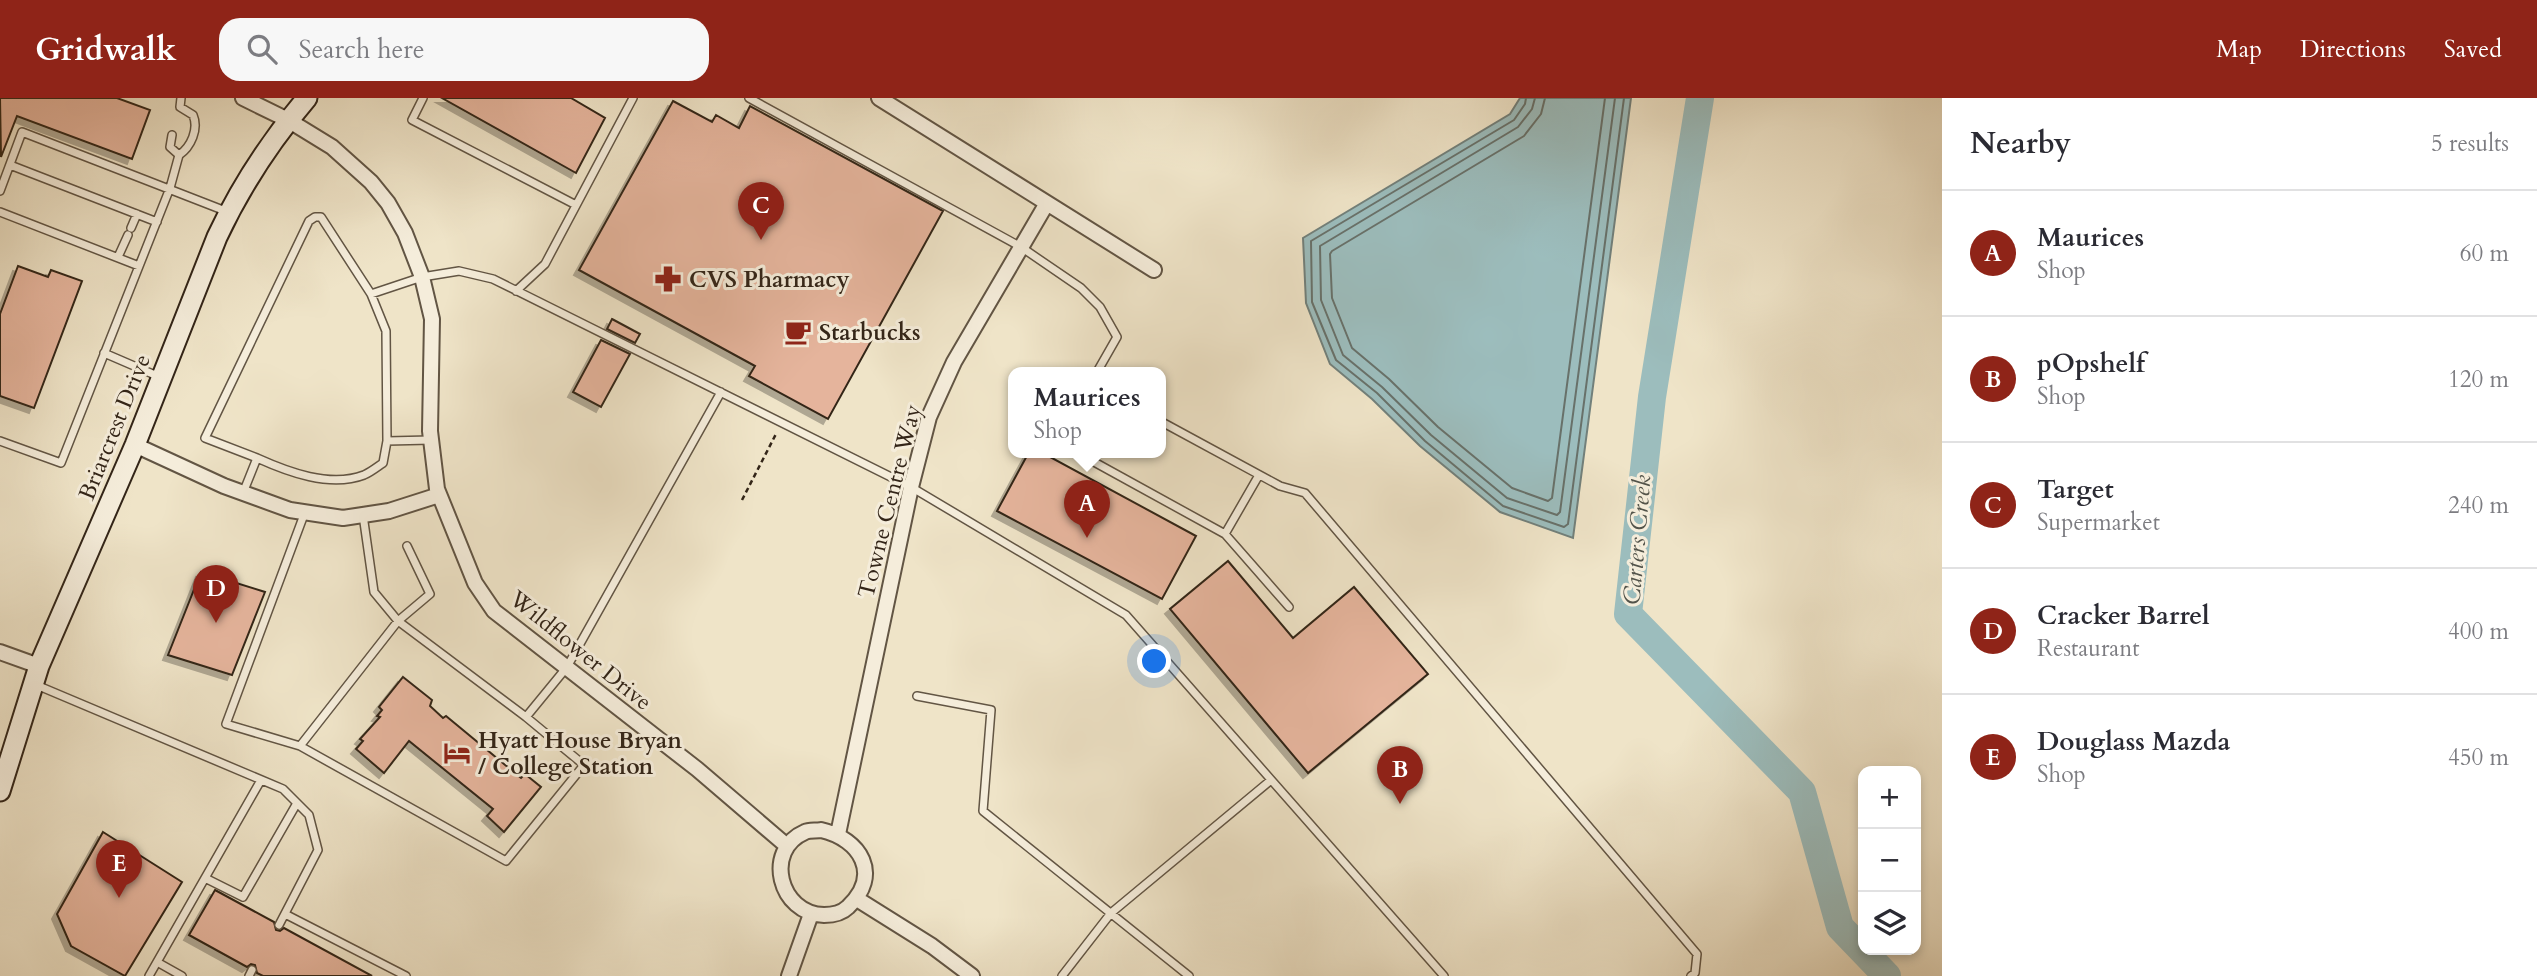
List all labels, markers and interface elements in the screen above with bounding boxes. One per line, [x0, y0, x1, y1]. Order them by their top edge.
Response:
search box [219, 18, 709, 81]
text: Gridwalk [35, 27, 177, 72]
icon: search [243, 30, 281, 68]
text: Search here [299, 32, 425, 67]
text: Map [2216, 33, 2262, 66]
text: Directions [2300, 33, 2406, 66]
text: Saved [2444, 33, 2502, 66]
text: Nearby [1970, 123, 2071, 164]
text: 5 results [2431, 128, 2509, 159]
pin: C [738, 182, 784, 240]
text: Maurices [2037, 220, 2144, 255]
text: A [1984, 238, 2002, 269]
text: 60 m [2460, 238, 2509, 269]
text: Shop [2037, 255, 2086, 286]
pharmacy icon: CVS Pharmacy [653, 264, 683, 294]
place label: CVS Pharmacy [689, 264, 850, 295]
cafe icon: Starbucks [783, 317, 813, 347]
place label: Starbucks [819, 317, 921, 348]
text: pOpshelf [2037, 346, 2145, 381]
street label: Briarcrest Drive [71, 350, 158, 505]
text: B [1985, 364, 2001, 395]
text: 120 m [2448, 364, 2509, 395]
popup [1008, 367, 1166, 458]
text: Maurices [1033, 380, 1141, 415]
text: Shop [2037, 381, 2086, 412]
street label: Towne Centre Way [850, 401, 929, 601]
text: Shop [1033, 415, 1082, 446]
text: Target [2037, 472, 2114, 507]
water label: Carters Creek [1615, 474, 1660, 606]
pin: A [1064, 480, 1110, 538]
text: C [1984, 490, 2002, 521]
text: 240 m [2448, 490, 2509, 521]
text: Supermarket [2037, 507, 2160, 538]
pin: D [193, 565, 239, 623]
street label: Wildflower Drive [502, 583, 658, 717]
text: Cracker Barrel [2037, 598, 2210, 633]
text: D [1983, 616, 2003, 647]
text: 400 m [2448, 616, 2509, 647]
text: Restaurant [2037, 633, 2140, 664]
your location [1137, 644, 1171, 678]
text: Douglass Mazda [2037, 724, 2231, 759]
place label: Hyatt House Bryan / College Station [478, 725, 682, 782]
hotel icon: Hyatt House Bryan / College Station [442, 738, 472, 768]
text: E [1986, 742, 2000, 773]
text: 450 m [2448, 742, 2509, 773]
pin: B [1377, 746, 1423, 804]
text: Shop [2037, 759, 2086, 790]
map controls [1858, 766, 1921, 955]
button: + [1858, 766, 1921, 829]
button: − [1858, 829, 1921, 892]
pin: E [96, 840, 142, 898]
button: layers [1858, 892, 1921, 955]

